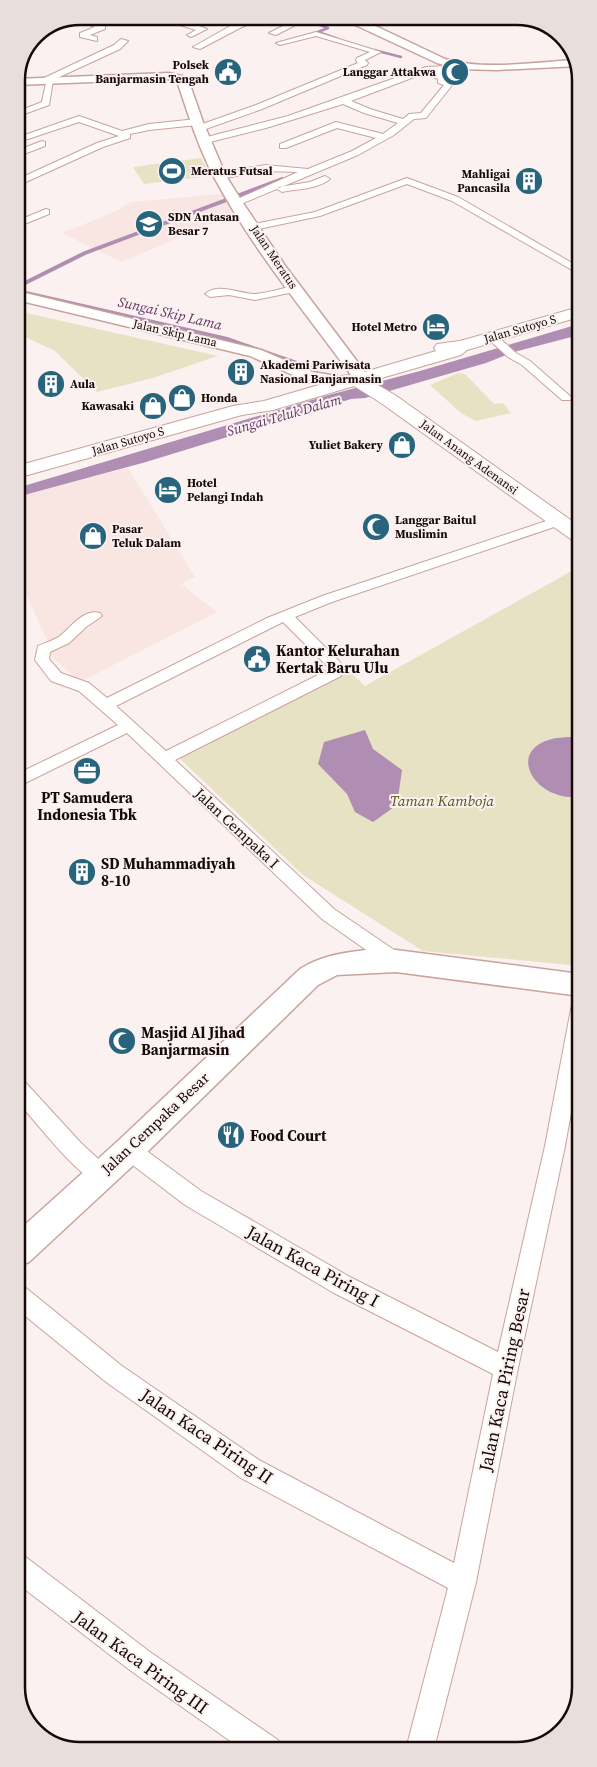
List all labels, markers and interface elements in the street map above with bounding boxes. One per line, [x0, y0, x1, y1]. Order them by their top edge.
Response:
place label: Polsek Banjarmasin Tengah [95, 57, 210, 87]
public building icon: Polsek Banjarmasin Tengah [213, 57, 243, 87]
mosque icon: Langgar Attakwa [440, 57, 470, 87]
place label: Langgar Attakwa [343, 64, 437, 80]
sports icon: Meratus Futsal [157, 156, 187, 186]
place label: Meratus Futsal [191, 163, 273, 179]
place label: Mahligai Pancasila [457, 166, 511, 196]
building icon: Mahligai Pancasila [514, 166, 544, 196]
school or university icon: SDN Antasan Besar 7 [134, 209, 164, 239]
place label: SDN Antasan Besar 7 [168, 209, 240, 239]
street label: Jalan Meratus [246, 221, 301, 292]
water label: Sungai Skip Lama [116, 291, 225, 335]
street label: Jalan Sutoyo S [481, 311, 558, 347]
hotel icon: Hotel Metro [421, 312, 451, 342]
street label: Jalan Skip Lama [130, 315, 219, 351]
place label: Hotel Metro [352, 319, 417, 335]
building icon: Akademi Pariwisata Nasional Banjarmasin [226, 357, 256, 387]
place label: Akademi Pariwisata Nasional Banjarmasin [260, 357, 382, 387]
building icon: Aula [36, 369, 66, 399]
place label: Aula [70, 376, 96, 392]
shop icon: Honda [167, 383, 197, 413]
water label: Sungai Teluk Dalam [224, 389, 344, 441]
place label: Honda [201, 390, 238, 406]
shop icon: Kawasaki [138, 391, 168, 421]
place label: Kawasaki [81, 398, 134, 414]
street label: Jalan Anang Adenansi [416, 415, 522, 498]
street label: Jalan Sutoyo S [89, 423, 166, 459]
shop icon: Yuliet Bakery [387, 430, 417, 460]
place label: Yuliet Bakery [309, 437, 384, 453]
hotel icon: Hotel Pelangi Indah [153, 475, 183, 505]
place label: Hotel Pelangi Indah [187, 475, 264, 505]
mosque icon: Langgar Baitul Muslimin [361, 512, 391, 542]
place label: Langgar Baitul Muslimin [395, 512, 476, 542]
shop icon: Pasar Teluk Dalam [78, 521, 108, 551]
place label: Pasar Teluk Dalam [112, 521, 181, 551]
place label: Kantor Kelurahan Kertak Baru Ulu [276, 640, 400, 678]
public building icon: Kantor Kelurahan Kertak Baru Ulu [242, 644, 272, 674]
office icon: PT Samudera Indonesia Tbk [72, 756, 102, 786]
street label: Jalan Cempaka I [189, 782, 284, 873]
place label: PT Samudera Indonesia Tbk [37, 787, 137, 825]
park label: Taman Kamboja [390, 790, 494, 811]
place label: SD Muhammadiyah 8-10 [101, 853, 235, 891]
building icon: SD Muhammadiyah 8-10 [67, 857, 97, 887]
place label: Masjid Al Jihad Banjarmasin [141, 1022, 245, 1060]
mosque icon: Masjid Al Jihad Banjarmasin [107, 1026, 137, 1056]
street label: Jalan Cempaka Besar [96, 1067, 214, 1179]
restaurant icon: Food Court [216, 1120, 246, 1150]
place label: Food Court [250, 1125, 327, 1146]
street label: Jalan Kaca Piring I [241, 1219, 384, 1313]
street label: Jalan Kaca Piring Besar [472, 1286, 536, 1475]
street label: Jalan Kaca Piring II [135, 1382, 278, 1490]
street label: Jalan Kaca Piring III [68, 1604, 214, 1720]

